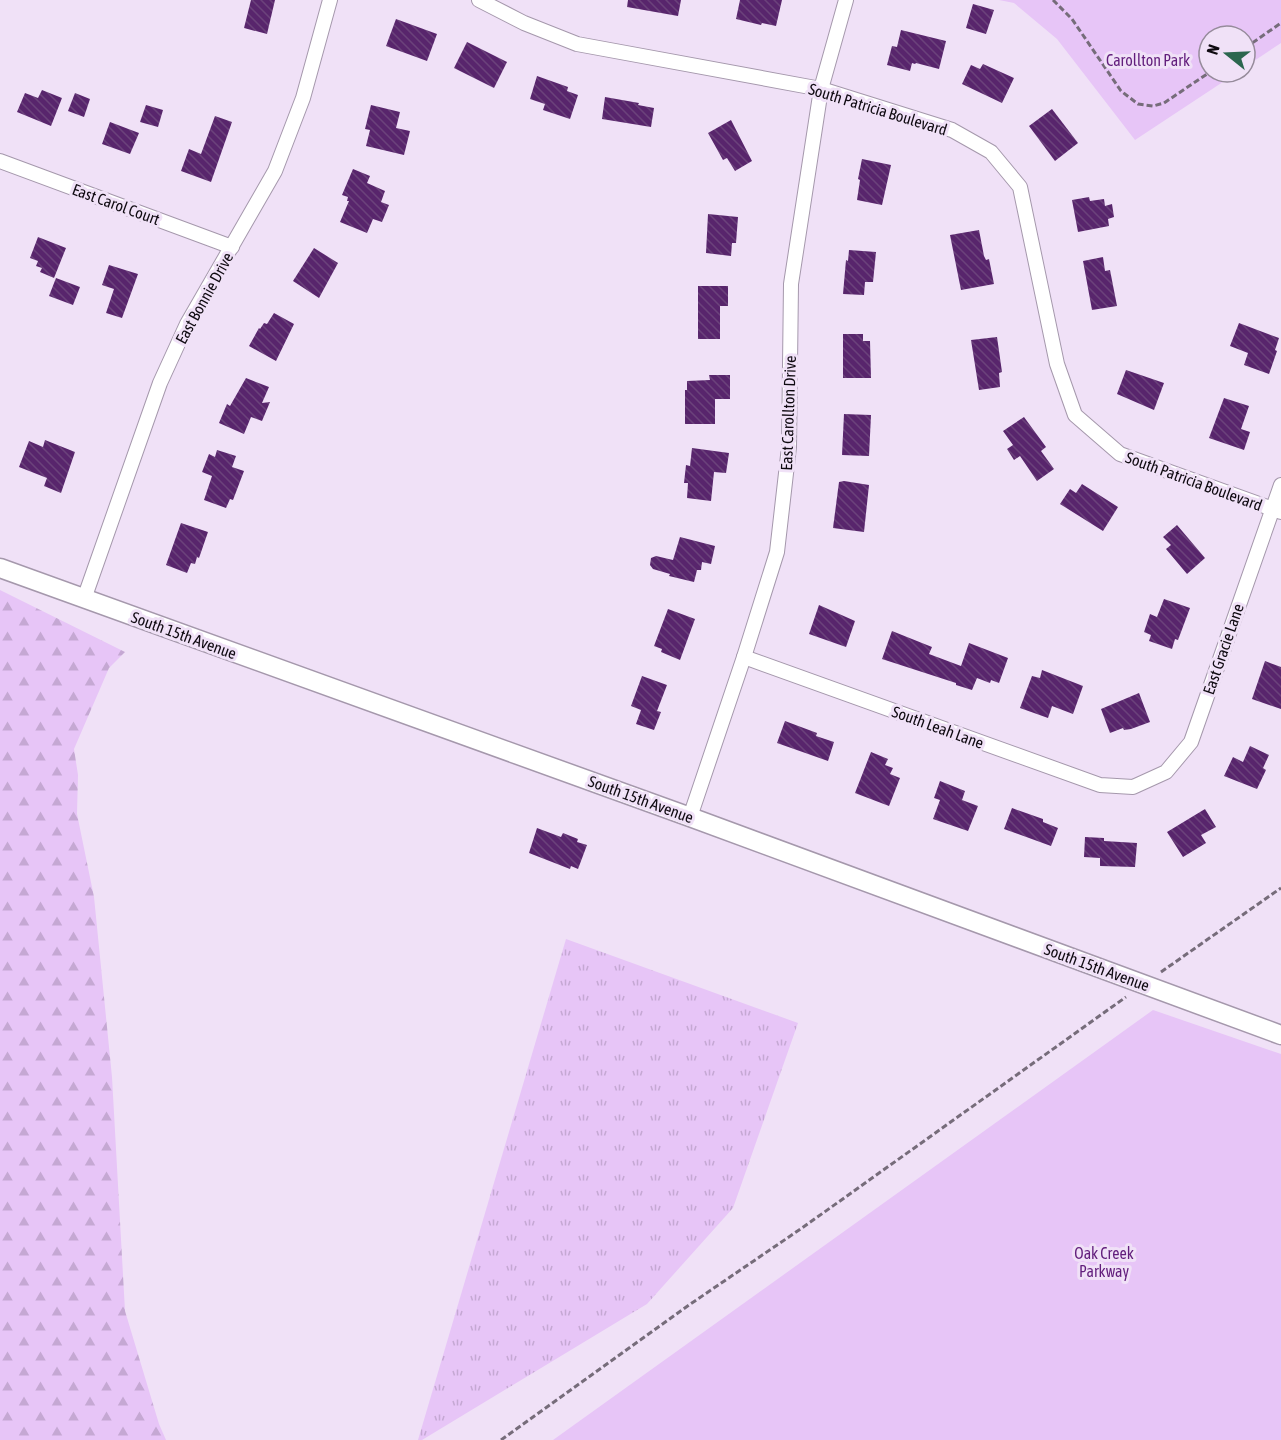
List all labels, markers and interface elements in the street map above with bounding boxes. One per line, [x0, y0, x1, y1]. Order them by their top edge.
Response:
north arrow [1197, 24, 1257, 84]
text: N [1203, 42, 1223, 57]
park label: Carollton Park [1106, 51, 1190, 69]
street label: South Patricia Boulevard [807, 79, 949, 139]
street label: East Carol Court [70, 180, 162, 228]
street label: East Bonnie Drive [172, 249, 236, 347]
street label: East Carollton Drive [777, 355, 799, 471]
street label: South Patricia Boulevard [1123, 448, 1265, 514]
street label: East Gracie Lane [1199, 601, 1247, 697]
street label: South 15th Avenue [129, 608, 239, 662]
street label: South Leah Lane [890, 702, 986, 752]
street label: South 15th Avenue [586, 772, 696, 826]
street label: South 15th Avenue [1042, 940, 1152, 994]
park label: Oak Creek Parkway [1074, 1244, 1134, 1281]

